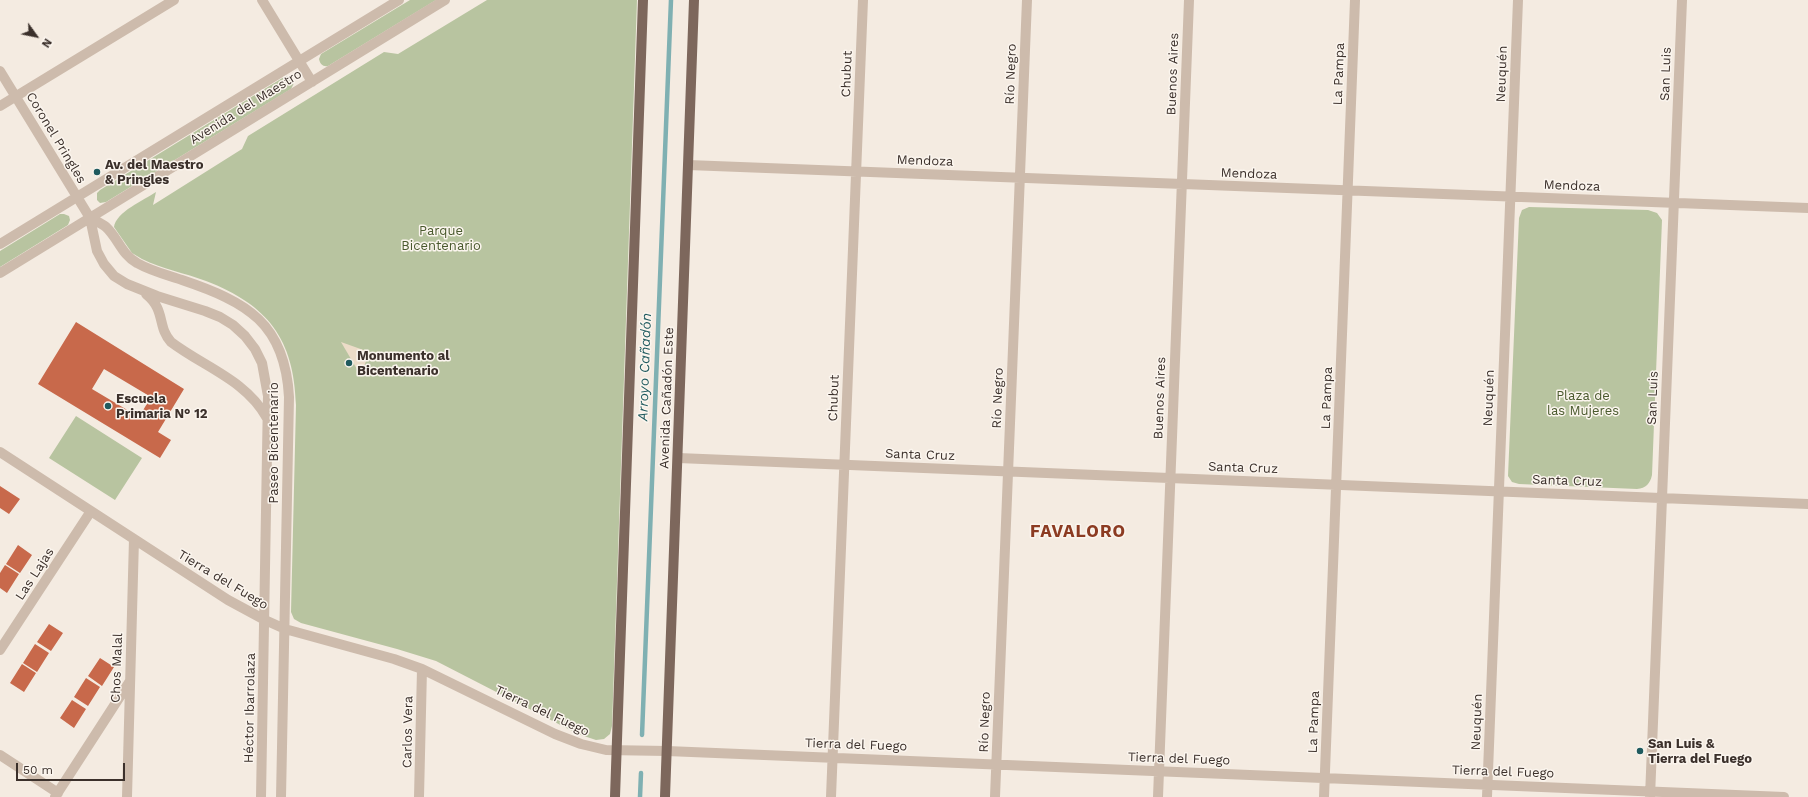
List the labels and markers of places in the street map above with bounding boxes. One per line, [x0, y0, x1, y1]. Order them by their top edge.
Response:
place label: Av. del Maestro & Pringles [105, 157, 203, 188]
marker: Av. del Maestro & Pringles [92, 167, 102, 177]
place label: Monumento al Bicentenario [357, 348, 449, 379]
marker: Monumento al Bicentenario [344, 358, 354, 368]
place label: Escuela Primaria N° 12 [116, 391, 208, 422]
marker: Escuela Primaria N° 12 [103, 401, 113, 411]
place label: San Luis & Tierra del Fuego [1648, 736, 1752, 767]
marker: San Luis & Tierra del Fuego [1635, 746, 1645, 756]

